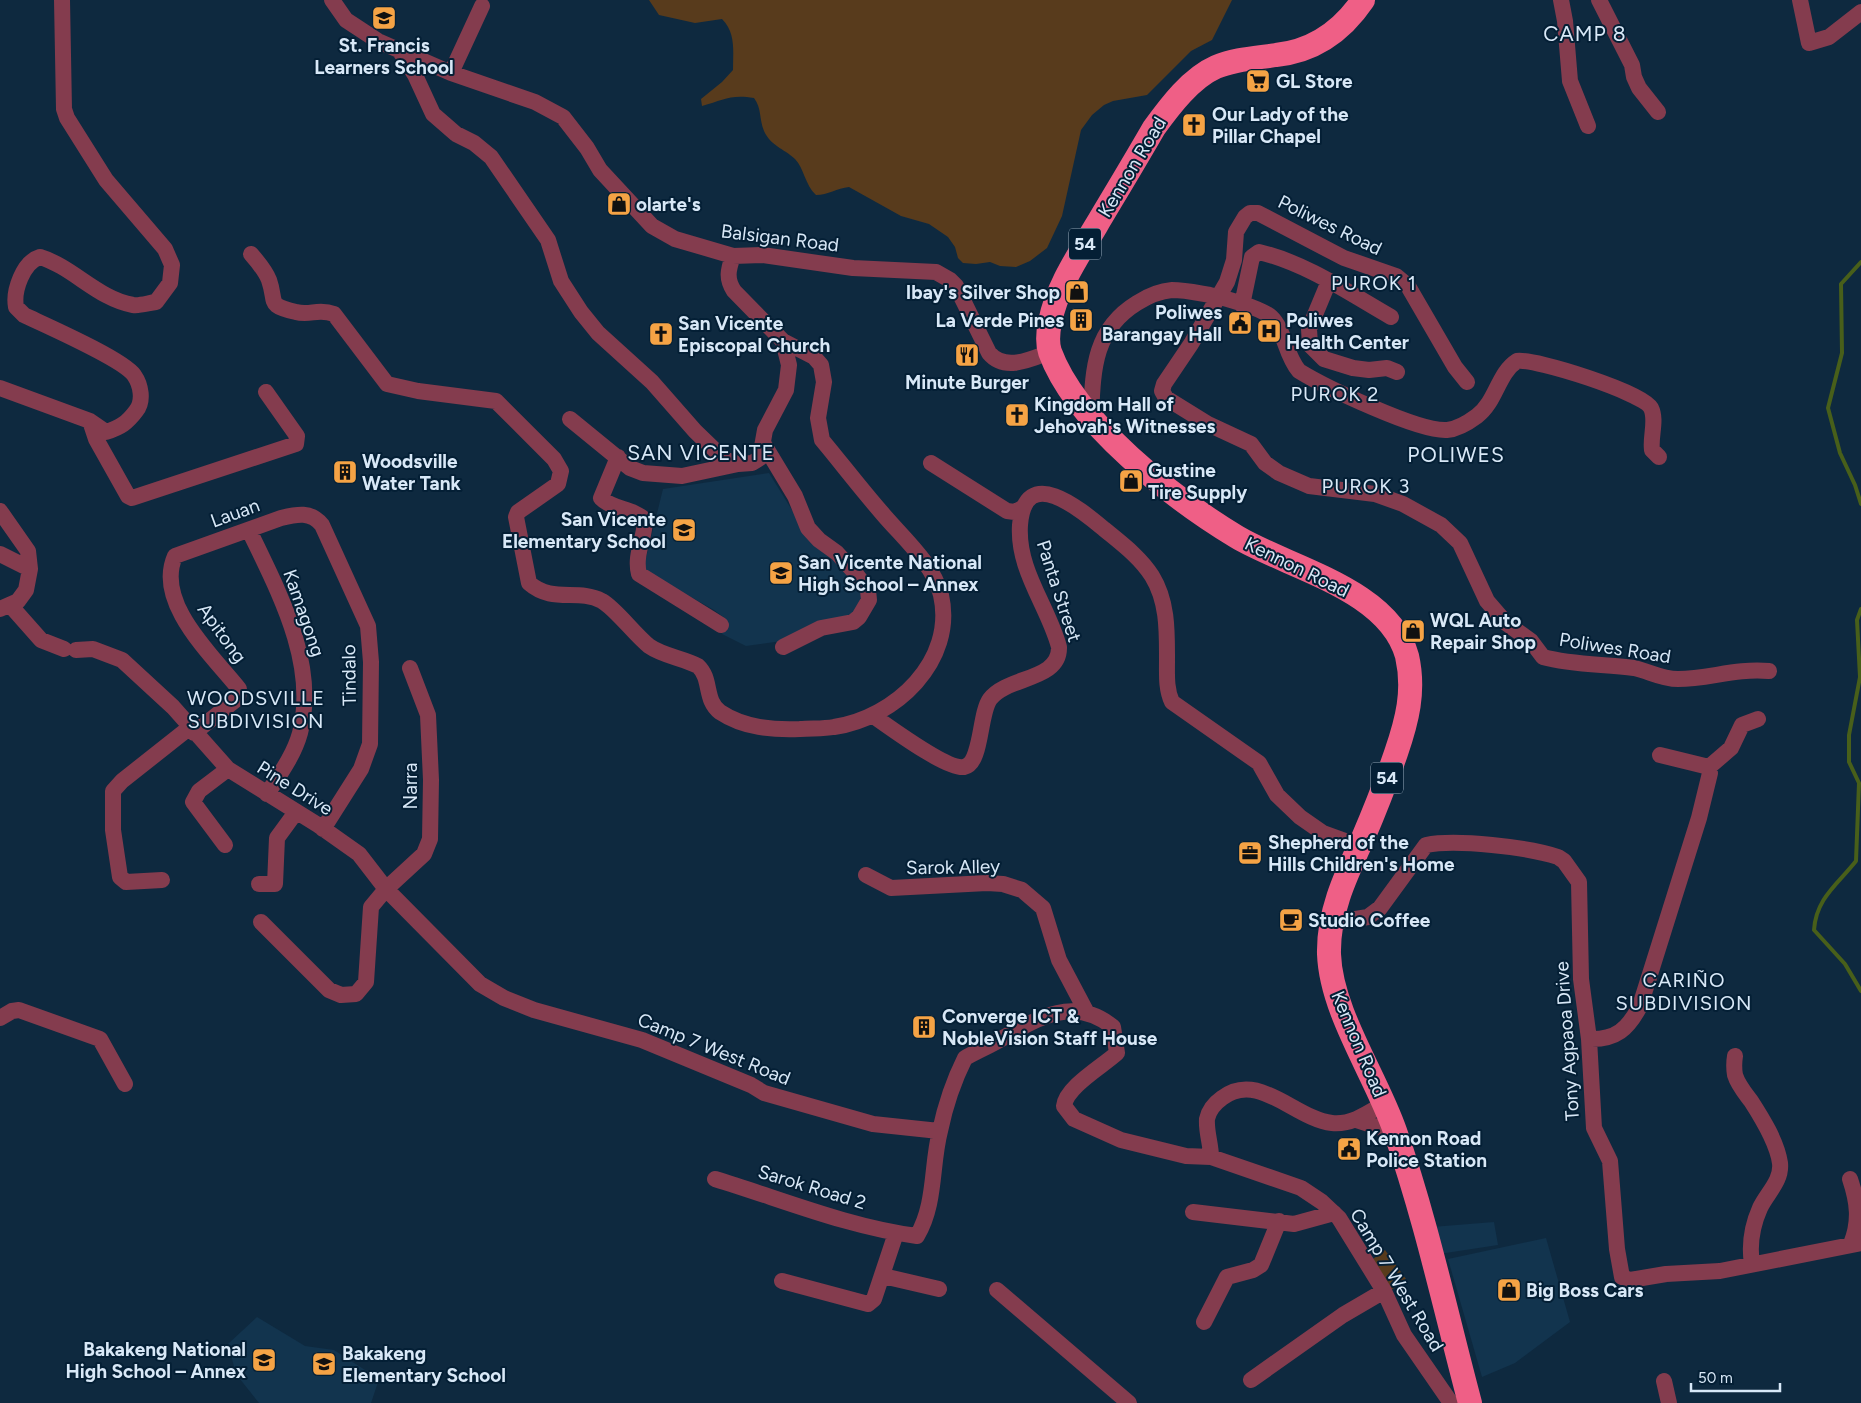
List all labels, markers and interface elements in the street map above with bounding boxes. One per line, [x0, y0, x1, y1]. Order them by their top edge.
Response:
school or university icon: St. Francis Learners School [371, 5, 397, 31]
district label: CAMP 8 [1543, 21, 1627, 46]
place label: St. Francis Learners School [314, 34, 454, 79]
supermarket icon: GL Store [1245, 68, 1271, 94]
place label: GL Store [1276, 70, 1353, 93]
place label: Our Lady of the Pillar Chapel [1212, 103, 1349, 148]
church icon: Our Lady of the Pillar Chapel [1181, 112, 1207, 138]
street label: Kennon Road [1093, 113, 1171, 221]
street label: Poliwes Road [1274, 190, 1386, 260]
shop icon: olarte's [606, 191, 632, 217]
place label: olarte's [636, 193, 701, 216]
street label: Balsigan Road [720, 219, 840, 257]
road number: 54 [1069, 228, 1101, 260]
district label: PUROK 1 [1331, 271, 1417, 295]
shop icon: Ibay's Silver Shop [1064, 279, 1090, 305]
place label: Ibay's Silver Shop [906, 281, 1060, 304]
place label: Poliwes Barangay Hall [1102, 301, 1222, 346]
building icon: La Verde Pines [1068, 307, 1094, 333]
place label: La Verde Pines [936, 309, 1064, 332]
place label: Poliwes Health Center [1286, 309, 1409, 354]
public building icon: Poliwes Barangay Hall [1227, 310, 1253, 336]
place label: San Vicente Episcopal Church [678, 312, 830, 357]
hospital icon: Poliwes Health Center [1256, 318, 1282, 344]
church icon: San Vicente Episcopal Church [648, 321, 674, 347]
restaurant icon: Minute Burger [954, 342, 980, 368]
place label: Minute Burger [905, 371, 1029, 394]
district label: PUROK 2 [1290, 382, 1380, 406]
place label: Kingdom Hall of Jehovah's Witnesses [1034, 393, 1216, 438]
church icon: Kingdom Hall of Jehovah's Witnesses [1004, 402, 1030, 428]
district label: SAN VICENTE [627, 440, 775, 465]
district label: POLIWES [1407, 442, 1505, 467]
place label: Woodsville Water Tank [362, 450, 462, 495]
building icon: Woodsville Water Tank [332, 459, 358, 485]
place label: Gustine Tire Supply [1148, 459, 1247, 504]
shop icon: Gustine Tire Supply [1118, 468, 1144, 494]
district label: PUROK 3 [1322, 474, 1410, 498]
street label: Lauan [207, 494, 263, 532]
place label: San Vicente Elementary School [502, 508, 666, 553]
school or university icon: San Vicente Elementary School [671, 517, 697, 543]
street label: Kennon Road [1241, 532, 1353, 602]
street label: Panta Street [1032, 537, 1086, 645]
place label: San Vicente National High School – Annex [798, 551, 982, 596]
school or university icon: San Vicente National High School – Annex [768, 560, 794, 586]
street label: Kamagong [278, 566, 330, 660]
street label: Apitong [193, 599, 251, 667]
place label: WQL Auto Repair Shop [1430, 609, 1536, 654]
shop icon: WQL Auto Repair Shop [1400, 618, 1426, 644]
street label: Poliwes Road [1558, 628, 1672, 668]
street label: Tindalo [337, 644, 361, 706]
district label: WOODSVILLE SUBDIVISION [187, 686, 325, 733]
street label: Pine Drive [253, 756, 337, 820]
road number: 54 [1371, 762, 1403, 794]
street label: Narra [399, 763, 422, 809]
place label: Shepherd of the Hills Children's Home [1268, 831, 1455, 876]
office icon: Shepherd of the Hills Children's Home [1237, 840, 1263, 866]
street label: Sarok Alley [906, 855, 1000, 879]
cafe icon: Studio Coffee [1278, 907, 1304, 933]
place label: Studio Coffee [1308, 909, 1431, 932]
street label: Tony Agpaoa Drive [1550, 961, 1584, 1121]
district label: CARIÑO SUBDIVISION [1616, 968, 1752, 1015]
street label: Kennon Road [1326, 987, 1392, 1101]
place label: Converge ICT & NobleVision Staff House [942, 1005, 1158, 1050]
street label: Camp 7 West Road [634, 1008, 794, 1090]
building icon: Converge ICT & NobleVision Staff House [911, 1014, 937, 1040]
place label: Kennon Road Police Station [1366, 1127, 1487, 1172]
public building icon: Kennon Road Police Station [1336, 1136, 1362, 1162]
street label: Sarok Road 2 [755, 1160, 869, 1214]
street label: Camp 7 West Road [1345, 1204, 1449, 1356]
shop icon: Big Boss Cars [1496, 1277, 1522, 1303]
place label: Big Boss Cars [1526, 1279, 1644, 1302]
place label: Bakakeng National High School – Annex [65, 1338, 246, 1383]
place label: Bakakeng Elementary School [342, 1342, 506, 1387]
school or university icon: Bakakeng National High School – Annex [251, 1347, 277, 1373]
school or university icon: Bakakeng Elementary School [311, 1351, 337, 1377]
scale bar [1691, 1360, 1780, 1392]
text: 50 m [1698, 1369, 1733, 1387]

